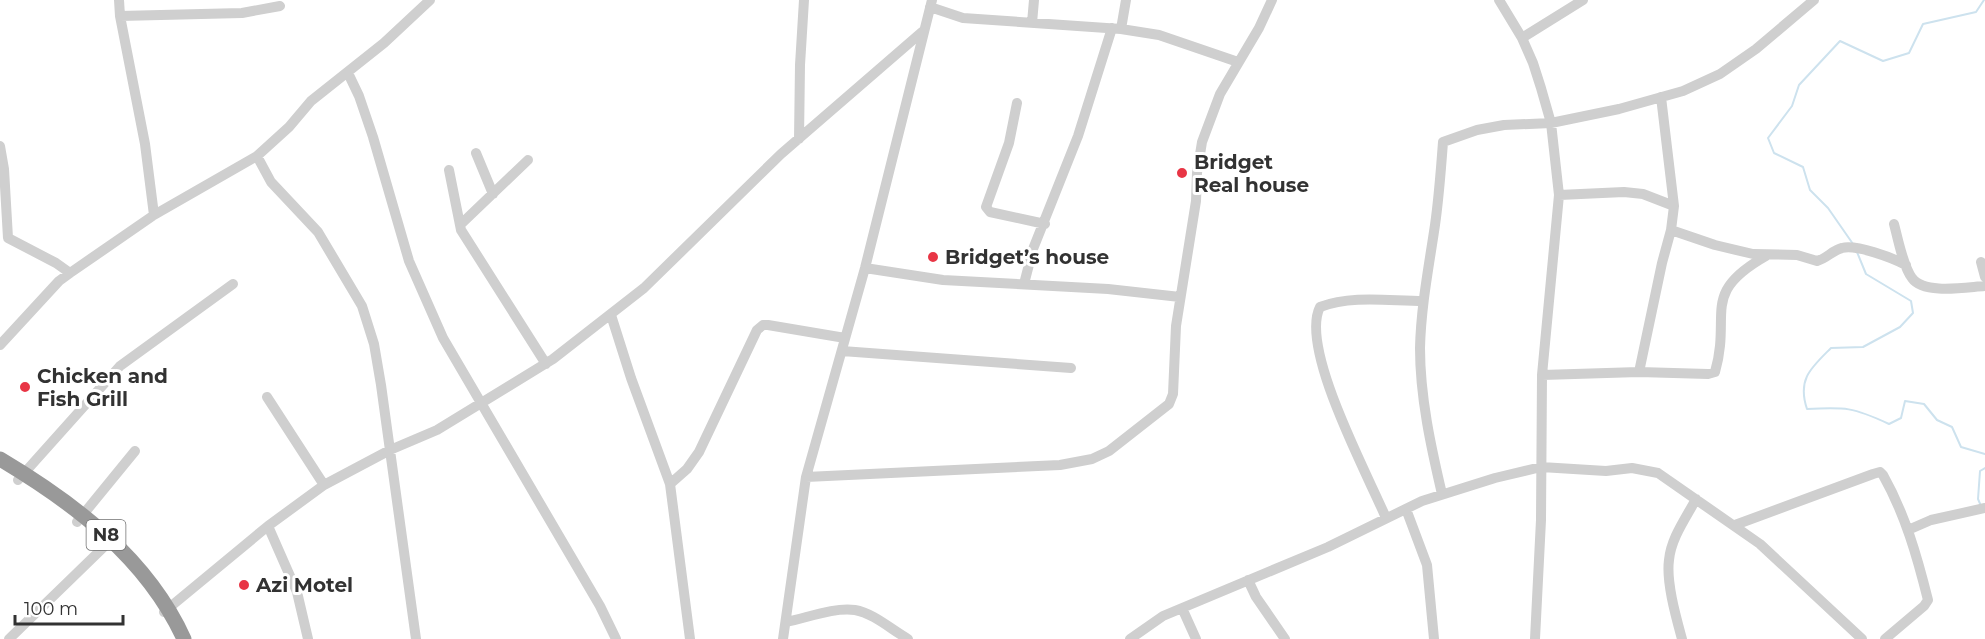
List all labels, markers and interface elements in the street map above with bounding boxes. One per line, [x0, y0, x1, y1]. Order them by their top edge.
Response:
place label: Bridget Real house [1194, 150, 1309, 197]
marker: Bridget Real house [1175, 166, 1189, 180]
place label: Bridget’s house [945, 245, 1109, 269]
marker: Bridget’s house [926, 250, 940, 264]
place label: Chicken and Fish Grill [37, 364, 168, 411]
marker: Chicken and Fish Grill [18, 380, 32, 394]
road number: N8 [86, 520, 126, 550]
place label: Azi Motel [255, 573, 353, 597]
marker: Azi Motel [237, 578, 251, 592]
scale bar [15, 588, 123, 626]
text: 100 m [24, 598, 78, 620]

